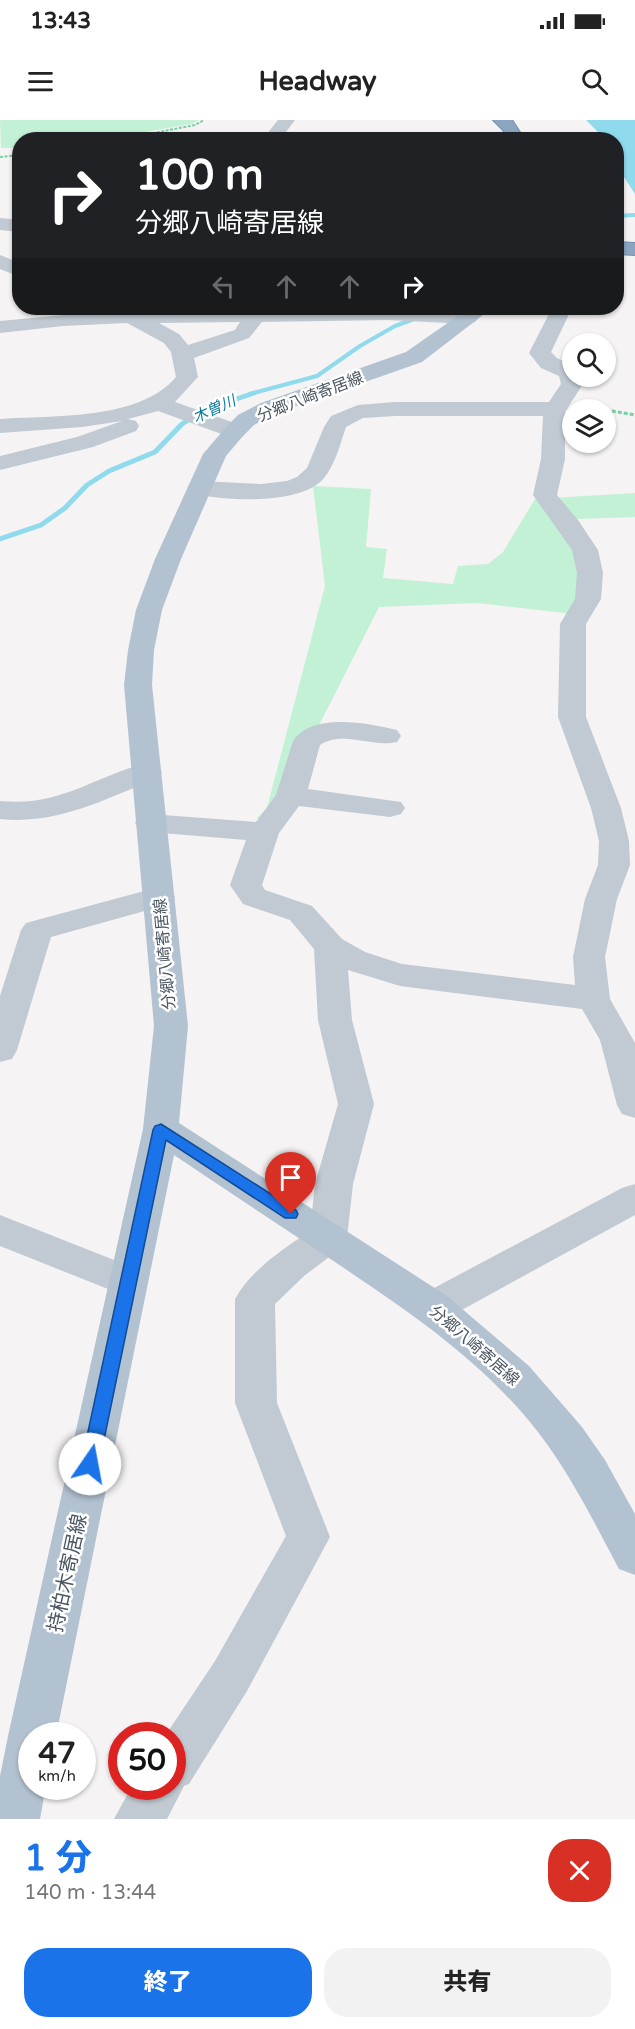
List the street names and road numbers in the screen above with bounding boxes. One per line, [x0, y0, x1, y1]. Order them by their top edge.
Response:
street label: 分郷八崎寄居線 [254, 368, 366, 426]
street label: 分郷八崎寄居線 [150, 897, 180, 1011]
street label: 分郷八崎寄居線 [426, 1301, 523, 1390]
street label: 持柏木寄居線 [44, 1512, 92, 1634]

